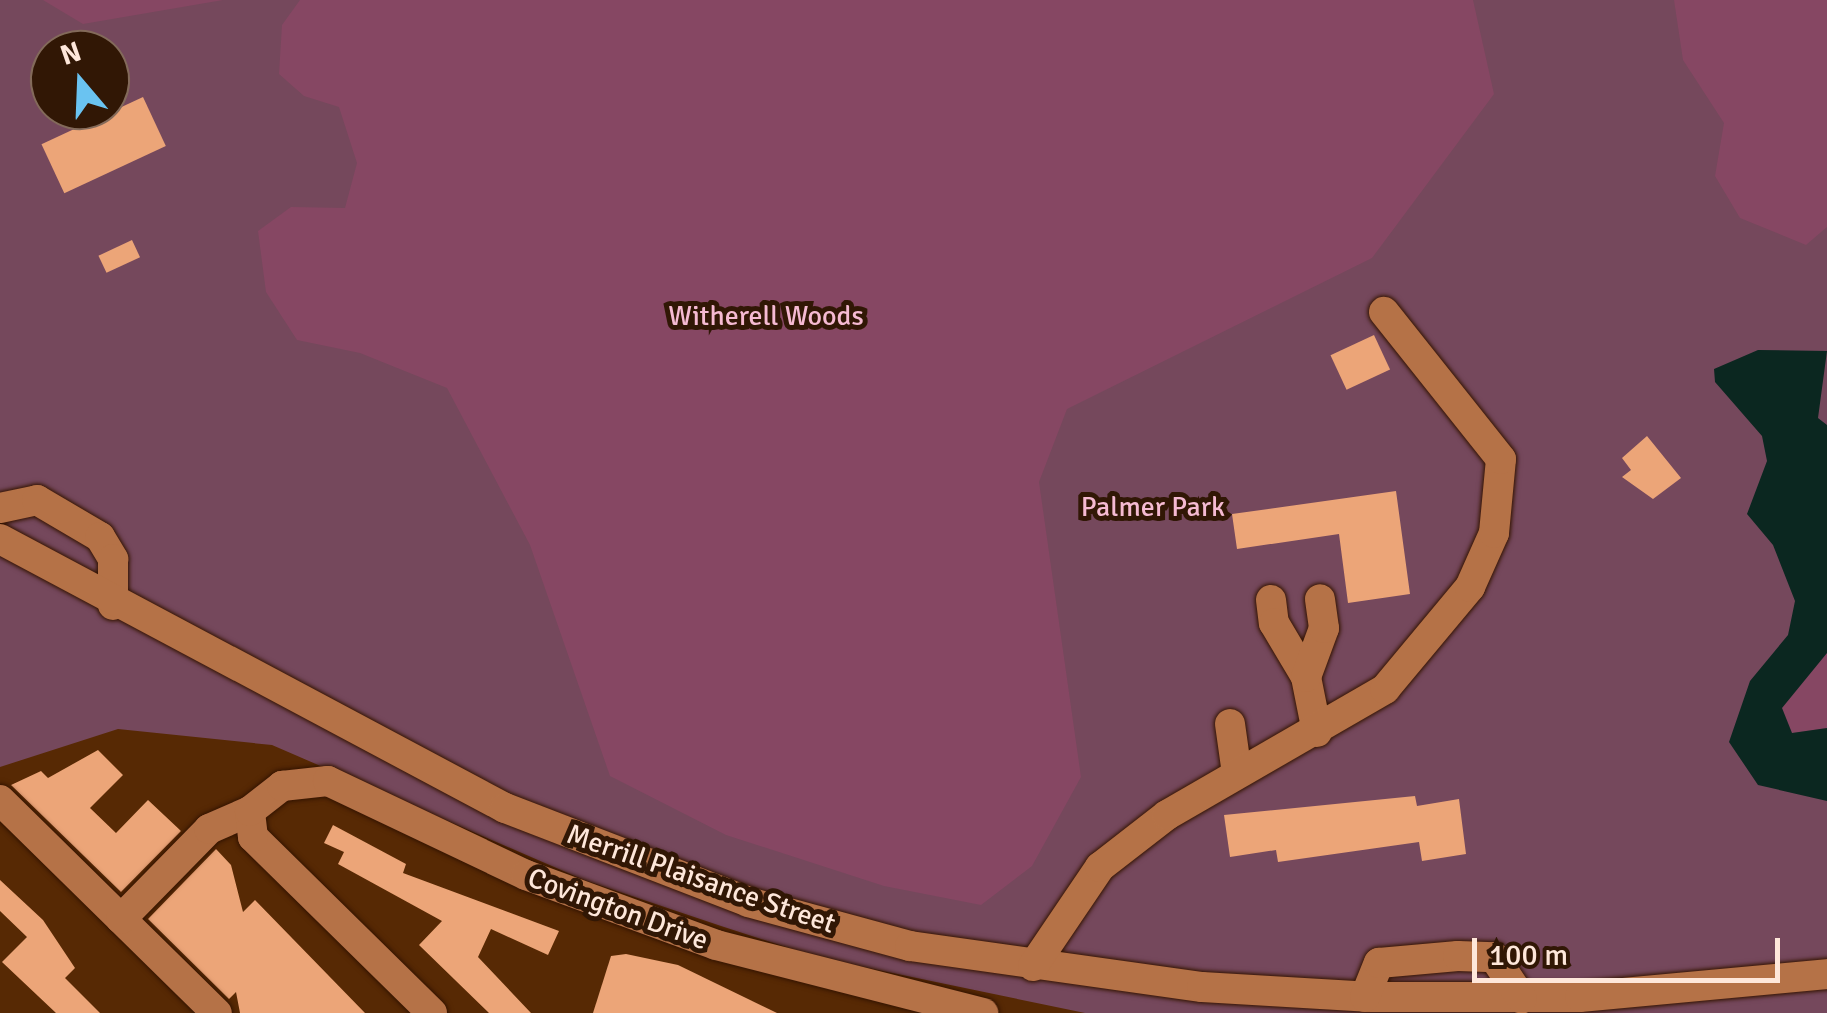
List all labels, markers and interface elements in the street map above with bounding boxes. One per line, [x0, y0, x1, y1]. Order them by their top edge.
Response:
north arrow [30, 30, 130, 130]
text: N [56, 34, 86, 73]
park label: Witherell Woods [668, 299, 864, 333]
park label: Palmer Park [1081, 490, 1225, 524]
street label: Merrill Plaisance Street [562, 817, 840, 941]
street label: Covington Drive [523, 861, 713, 957]
scale bar [1477, 918, 1784, 980]
text: 100 m [1489, 937, 1568, 974]

